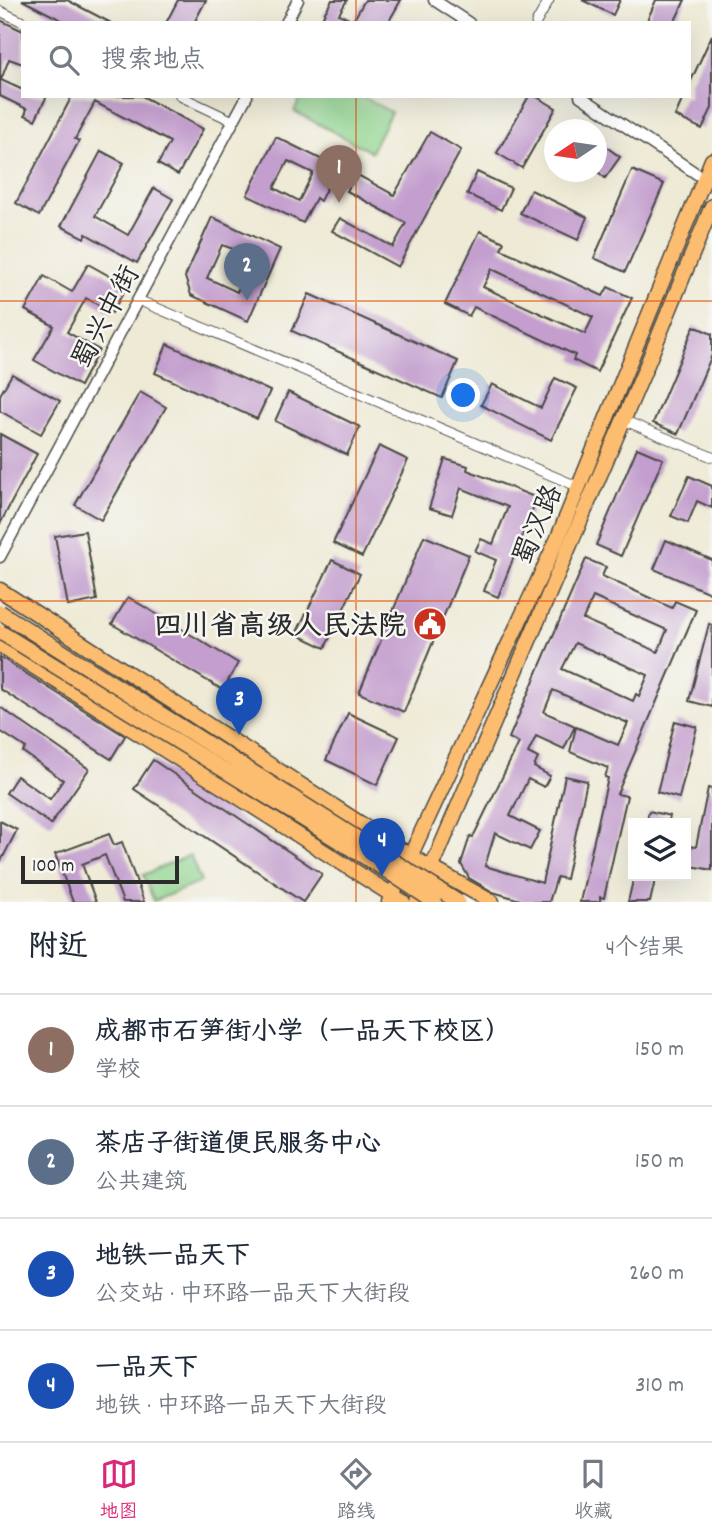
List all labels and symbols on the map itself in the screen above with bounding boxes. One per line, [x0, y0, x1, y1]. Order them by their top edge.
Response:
north arrow [544, 119, 607, 182]
pin: 1 [316, 145, 362, 203]
pin: 2 [224, 243, 270, 301]
street label: 蜀兴中街 [64, 260, 152, 377]
your location [446, 378, 480, 412]
street label: 蜀汉路 [506, 479, 575, 572]
public building icon: 四川省高级人民法院 [411, 605, 449, 643]
place label: 四川省高级人民法院 [154, 609, 406, 649]
pin: 3 [216, 677, 262, 735]
pin: 4 [359, 818, 405, 876]
scale bar [21, 853, 178, 885]

